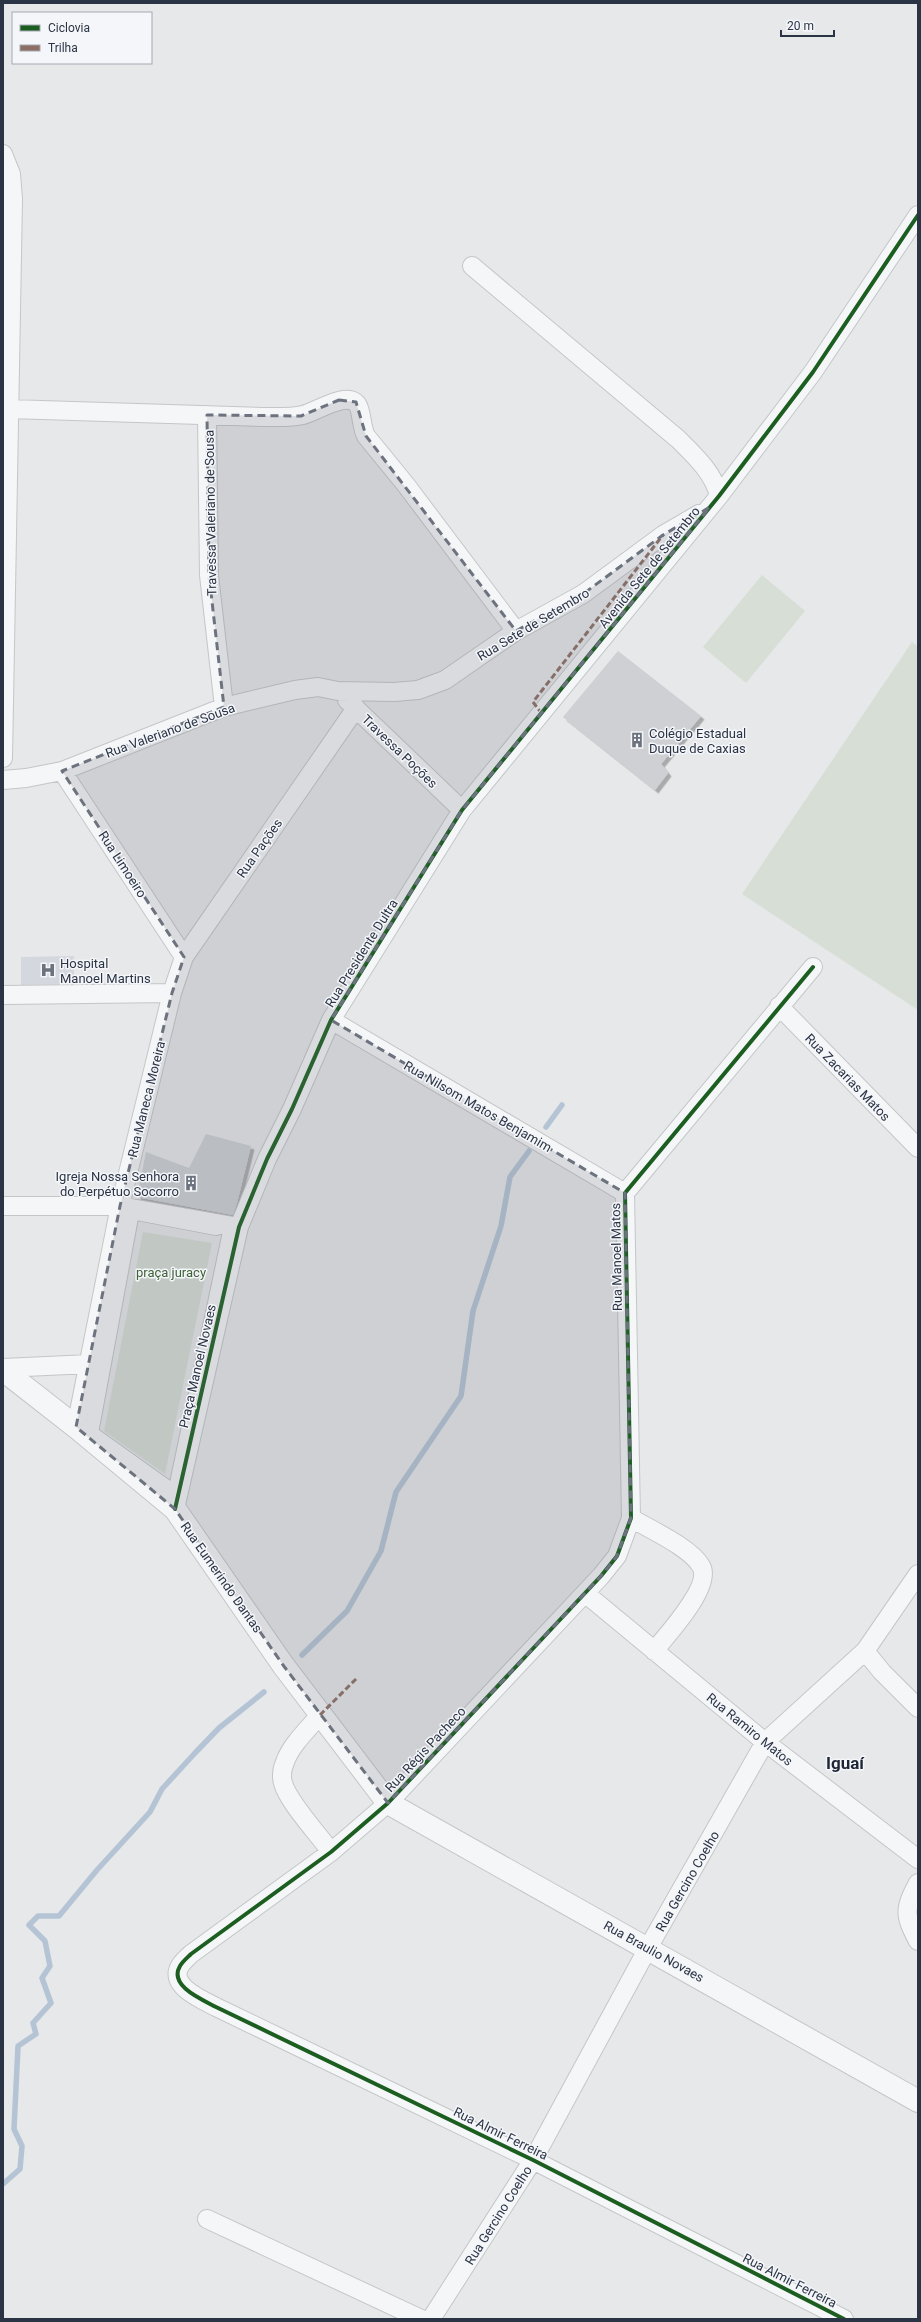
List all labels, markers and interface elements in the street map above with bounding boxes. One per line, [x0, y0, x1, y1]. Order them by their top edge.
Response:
legend [12, 12, 152, 64]
scale bar [781, 12, 834, 38]
text: 20 m [787, 19, 814, 33]
text: Ciclovia [48, 21, 90, 35]
text: Trilha [48, 41, 78, 55]
street label: Travessa Valeriano de Sousa [202, 430, 219, 596]
street label: Avenida Sete de Setembro [596, 504, 703, 631]
street label: Rua Sete de Setembro [475, 585, 592, 664]
street label: Rua Valeriano de Sousa [103, 700, 237, 761]
street label: Travessa Poções [359, 712, 441, 791]
place label: Colégio Estadual Duque de Caxias [649, 726, 746, 756]
building icon: Colégio Estadual Duque de Caxias [628, 731, 646, 749]
street label: Rua Pações [234, 816, 285, 881]
street label: Rua Limoeiro [96, 828, 150, 900]
street label: Rua Presidente Dultra [322, 896, 401, 1010]
place label: Hospital Manoel Martins [60, 956, 151, 986]
hospital icon: Hospital Manoel Martins [39, 961, 57, 979]
street label: Rua Zacarias Matos [802, 1031, 893, 1124]
street label: Rua Maneca Moreira [125, 1039, 168, 1159]
street label: Rua Nilsom Matos Benjamim [401, 1058, 554, 1155]
place label: Igreja Nossa Senhora do Perpétuo Socorro [56, 1169, 179, 1199]
building icon: Igreja Nossa Senhora do Perpétuo Socorro [182, 1174, 200, 1192]
street label: Rua Manoel Matos [608, 1202, 625, 1311]
park label: praça juracy [136, 1265, 206, 1280]
street label: Praça Manoel Novaes [176, 1303, 219, 1429]
street label: Rua Eumerindo Dantas [178, 1519, 266, 1636]
street label: Rua Ramiro Matos [703, 1690, 796, 1769]
street label: Rua Régis Pacheco [382, 1704, 469, 1795]
district label: Iguaí [826, 1753, 865, 1773]
street label: Rua Gercino Coelho [652, 1828, 722, 1934]
street label: Rua Braulio Novaes [601, 1918, 707, 1985]
street label: Rua Almir Ferreira [451, 2104, 550, 2163]
street label: Rua Gercino Coelho [462, 2163, 535, 2267]
street label: Rua Almir Ferreira [740, 2250, 839, 2311]

